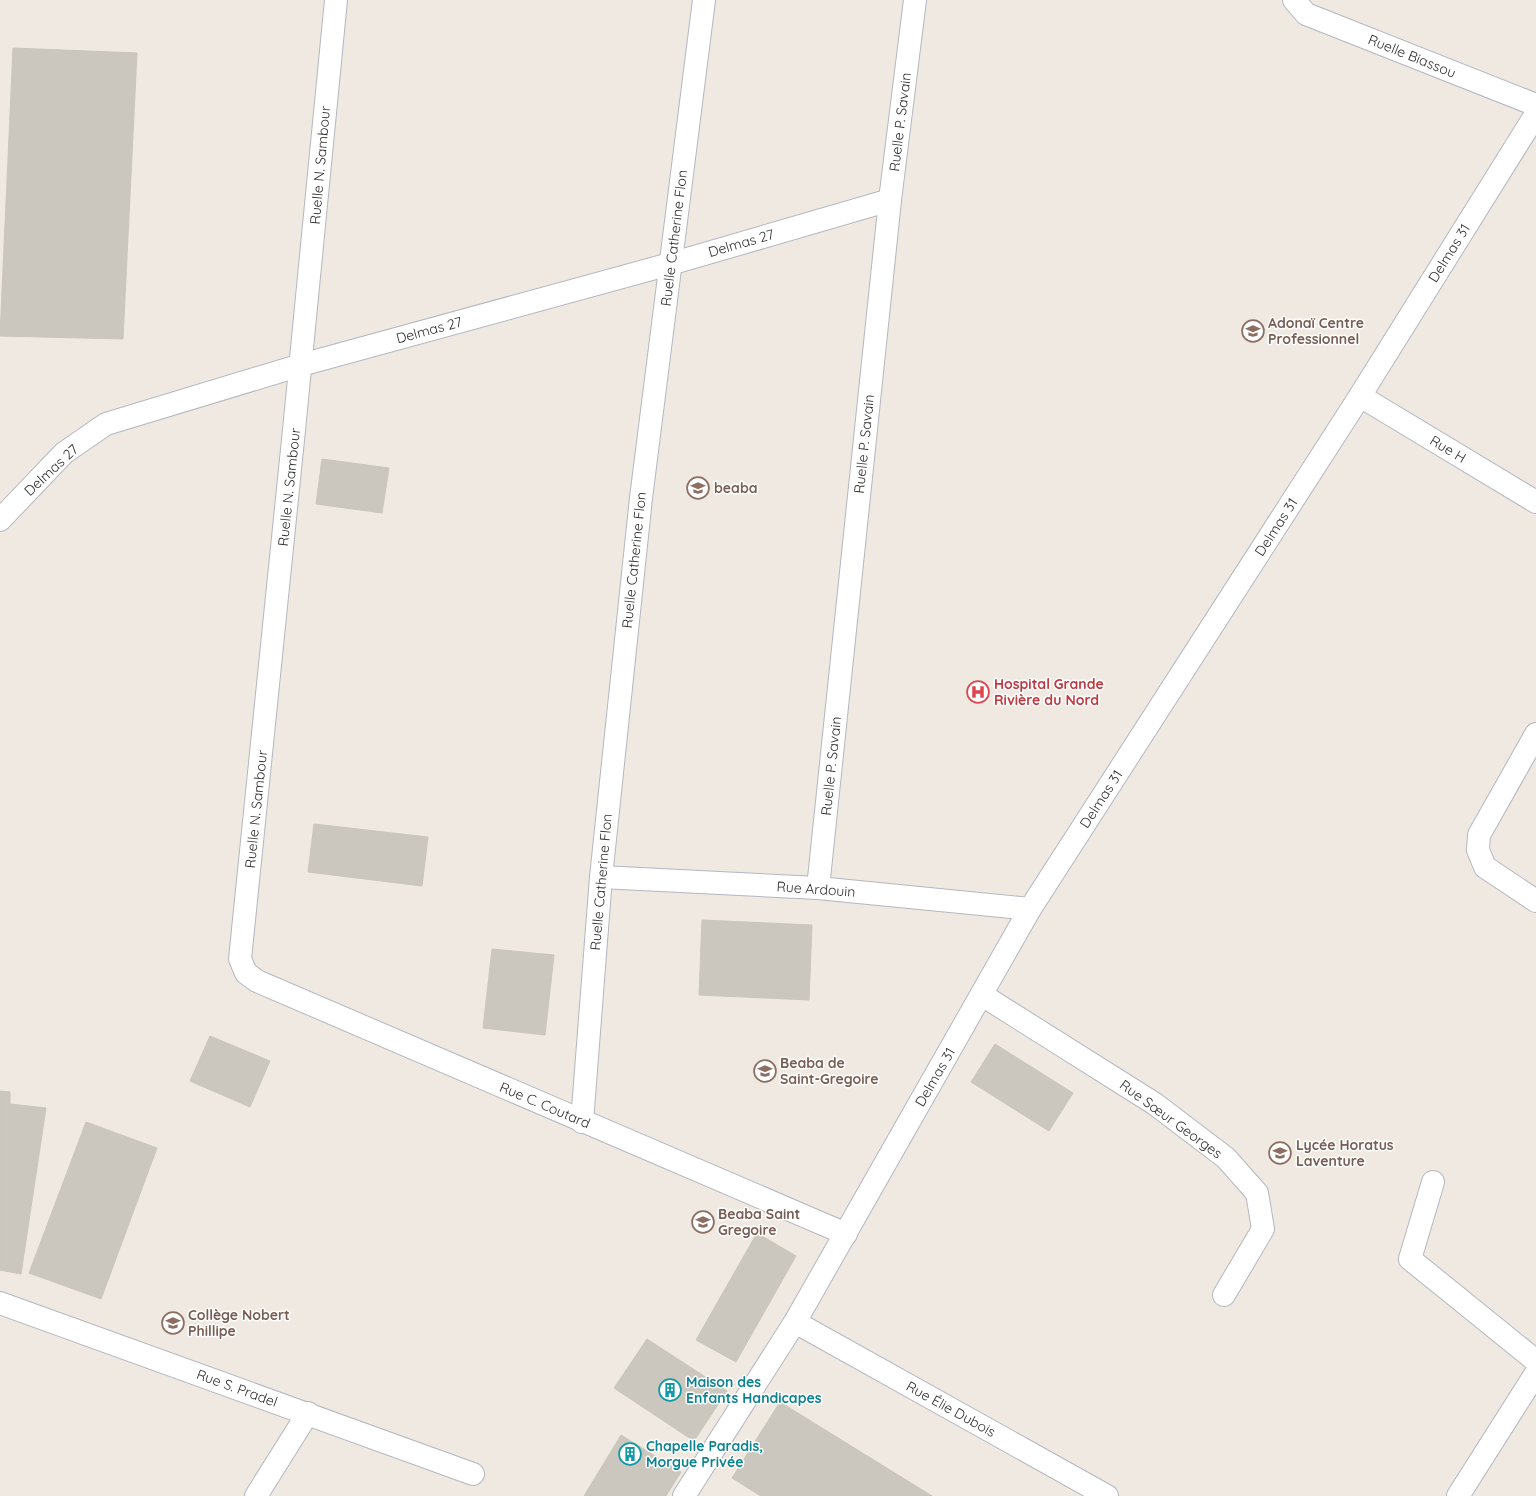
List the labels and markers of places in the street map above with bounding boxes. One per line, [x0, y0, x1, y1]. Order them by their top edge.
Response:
place label: Adonaï Centre Professionnel [1268, 314, 1364, 348]
school or university icon: Adonaï Centre Professionnel [1240, 318, 1266, 344]
school or university icon: beaba [685, 475, 711, 501]
place label: beaba [714, 479, 757, 497]
place label: Hospital Grande Rivière du Nord [994, 675, 1104, 709]
hospital icon: Hospital Grande Rivière du Nord [965, 679, 991, 705]
place label: Beaba de Saint-Gregoire [780, 1054, 879, 1088]
school or university icon: Beaba de Saint-Gregoire [752, 1058, 778, 1084]
place label: Lycée Horatus Laventure [1296, 1136, 1394, 1170]
school or university icon: Lycée Horatus Laventure [1267, 1140, 1293, 1166]
place label: Beaba Saint Gregoire [718, 1205, 801, 1239]
school or university icon: Beaba Saint Gregoire [690, 1209, 716, 1235]
place label: Collège Nobert Phillipe [188, 1306, 290, 1340]
school or university icon: Collège Nobert Phillipe [160, 1310, 186, 1336]
place label: Maison des Enfants Handicapes [686, 1373, 822, 1407]
building icon: Maison des Enfants Handicapes [657, 1377, 683, 1403]
place label: Chapelle Paradis, Morgue Privée [646, 1437, 763, 1471]
building icon: Chapelle Paradis, Morgue Privée [617, 1441, 643, 1467]

